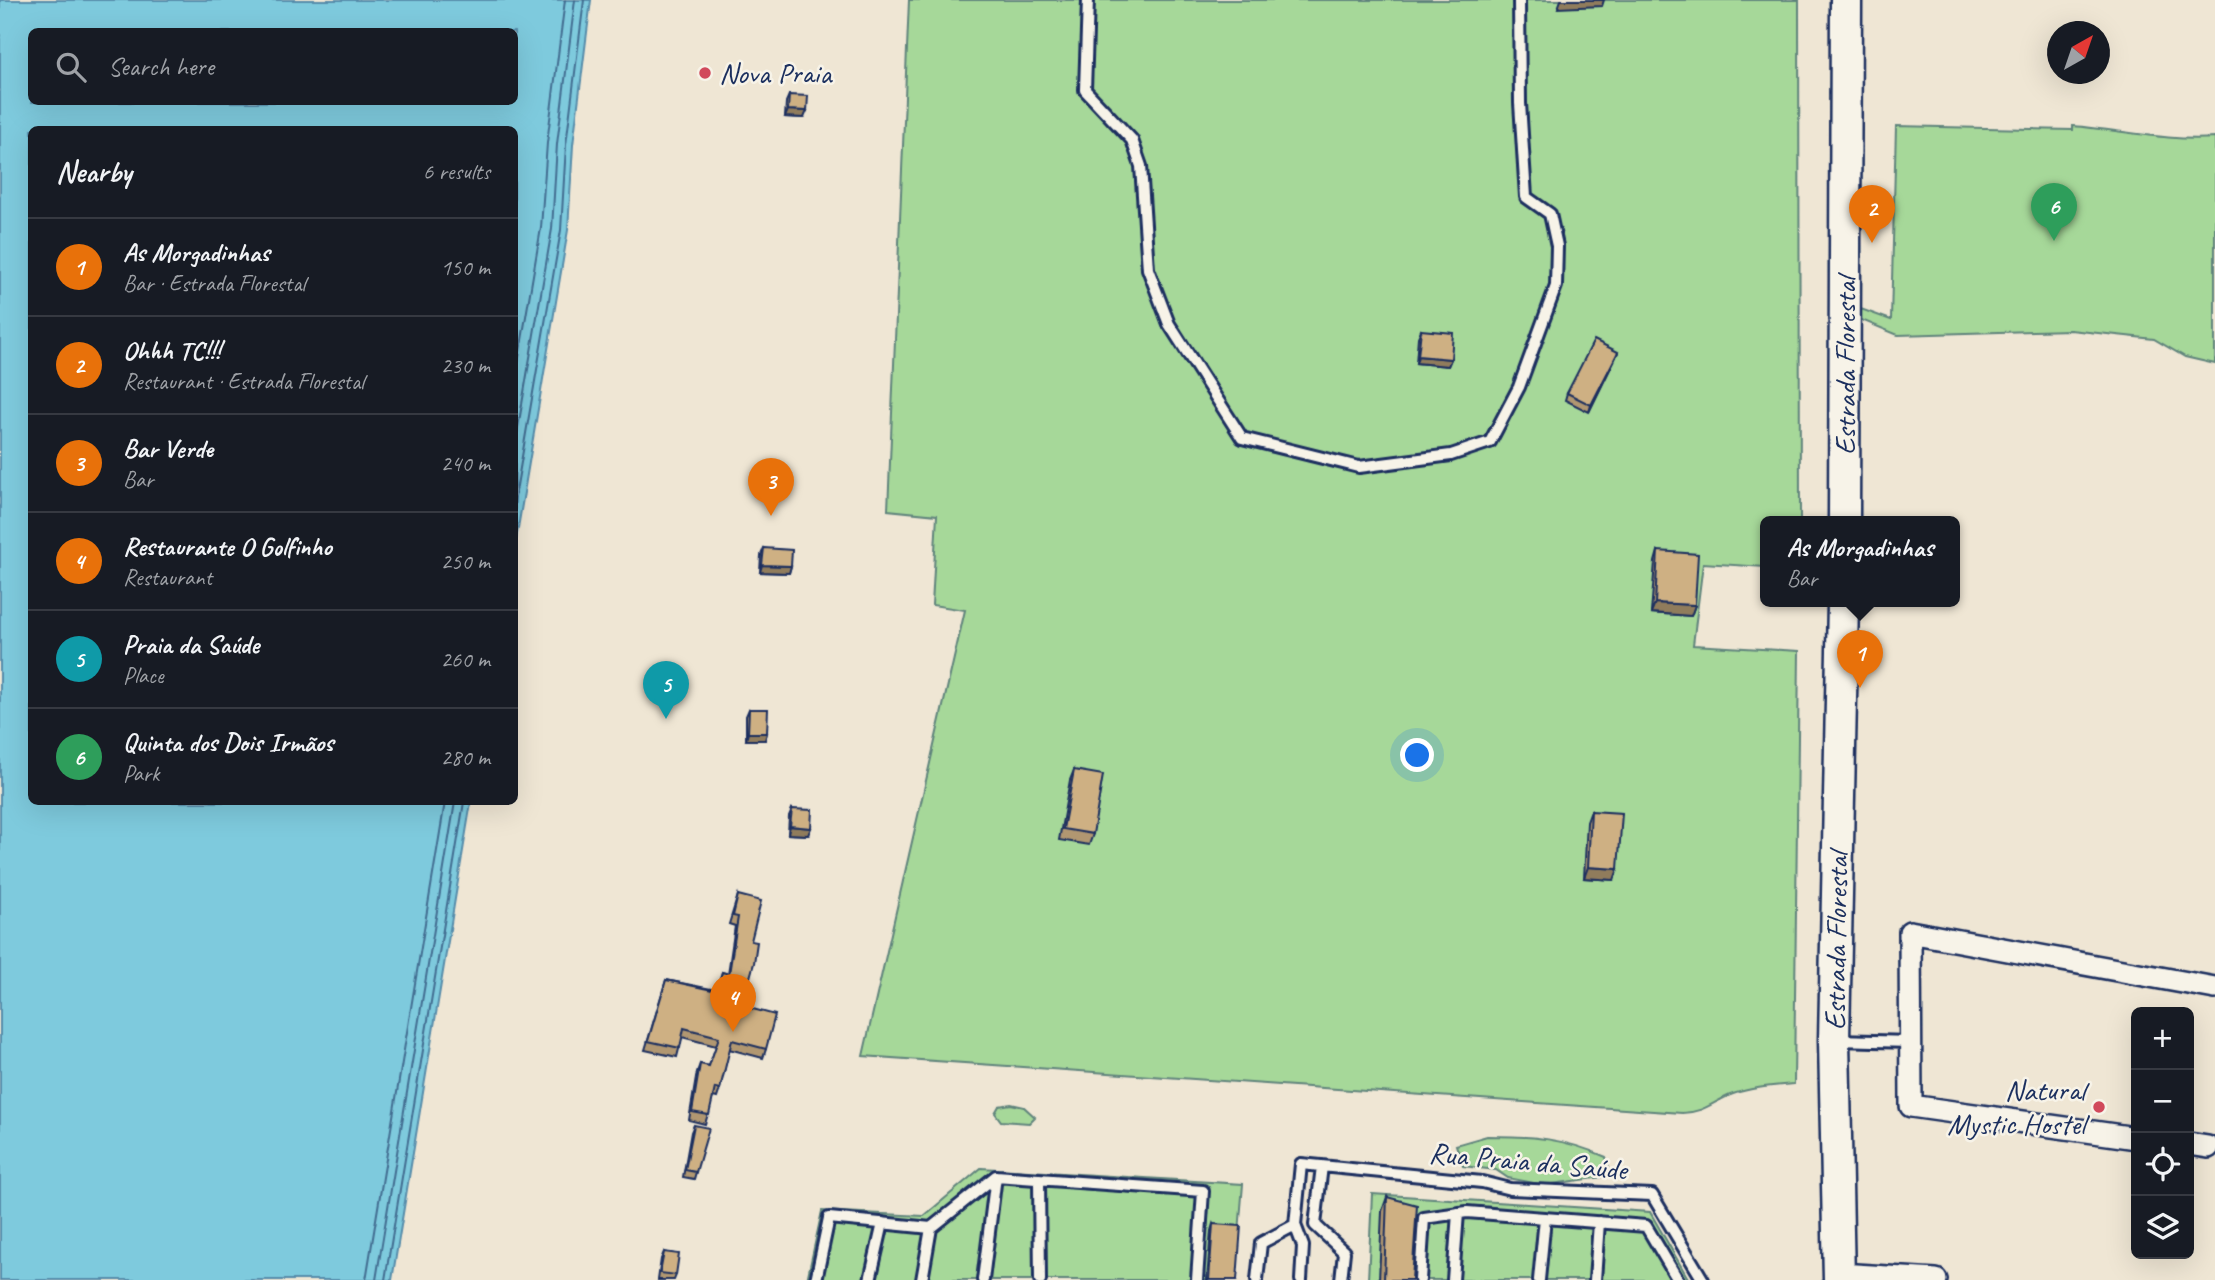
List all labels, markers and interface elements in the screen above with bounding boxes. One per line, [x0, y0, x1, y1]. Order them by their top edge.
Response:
north arrow [2047, 21, 2110, 84]
search box [28, 28, 518, 105]
icon: search [52, 48, 90, 86]
text: Search here [108, 50, 214, 83]
place label: Nova Praia [719, 54, 833, 92]
marker: Nova Praia [697, 65, 713, 81]
text: Nearby [56, 153, 132, 191]
text: 6 results [423, 157, 490, 186]
pin: 6 [2031, 183, 2077, 241]
pin: 2 [1849, 185, 1895, 243]
text: As Morgadinhas [123, 236, 269, 269]
text: 1 [74, 253, 84, 282]
text: 150 m [441, 253, 490, 282]
text: Bar · Estrada Florestal [123, 269, 305, 298]
street label: Estrada Florestal [1826, 272, 1864, 455]
text: Ohhh TC!!! [123, 334, 220, 367]
text: 2 [74, 351, 84, 380]
text: 230 m [441, 351, 490, 380]
text: Restaurant · Estrada Florestal [123, 367, 364, 396]
text: Bar Verde [123, 432, 213, 465]
text: 3 [74, 449, 84, 478]
text: 240 m [441, 449, 490, 478]
pin: 3 [748, 458, 794, 516]
text: Bar [123, 465, 153, 494]
popup [1760, 516, 1960, 607]
text: Restaurante O Golfinho [123, 530, 332, 563]
text: As Morgadinhas [1787, 531, 1933, 564]
text: 4 [74, 547, 84, 576]
text: 250 m [441, 547, 490, 576]
text: Restaurant [123, 563, 212, 592]
text: Bar [1787, 564, 1817, 593]
text: Praia da Saúde [123, 628, 259, 661]
pin: 1 [1837, 630, 1883, 688]
text: 5 [74, 645, 84, 674]
text: 260 m [441, 645, 490, 674]
text: Place [123, 661, 163, 690]
pin: 5 [643, 661, 689, 719]
text: Quinta dos Dois Irmãos [123, 726, 333, 759]
your location [1400, 738, 1434, 772]
text: 6 [74, 743, 84, 772]
text: 280 m [441, 743, 490, 772]
text: Park [123, 759, 159, 788]
street label: Estrada Florestal [1815, 847, 1857, 1030]
pin: 4 [710, 974, 756, 1032]
map controls [2131, 1007, 2194, 1259]
button: + [2131, 1007, 2194, 1070]
button: − [2131, 1070, 2194, 1133]
place label: Natural Mystic Hostel [1947, 1071, 2090, 1143]
marker: Natural Mystic Hostel [2091, 1099, 2107, 1115]
street label: Rua Praia da Saúde [1427, 1133, 1631, 1189]
button: locate [2131, 1133, 2194, 1196]
button: layers [2131, 1196, 2194, 1259]

